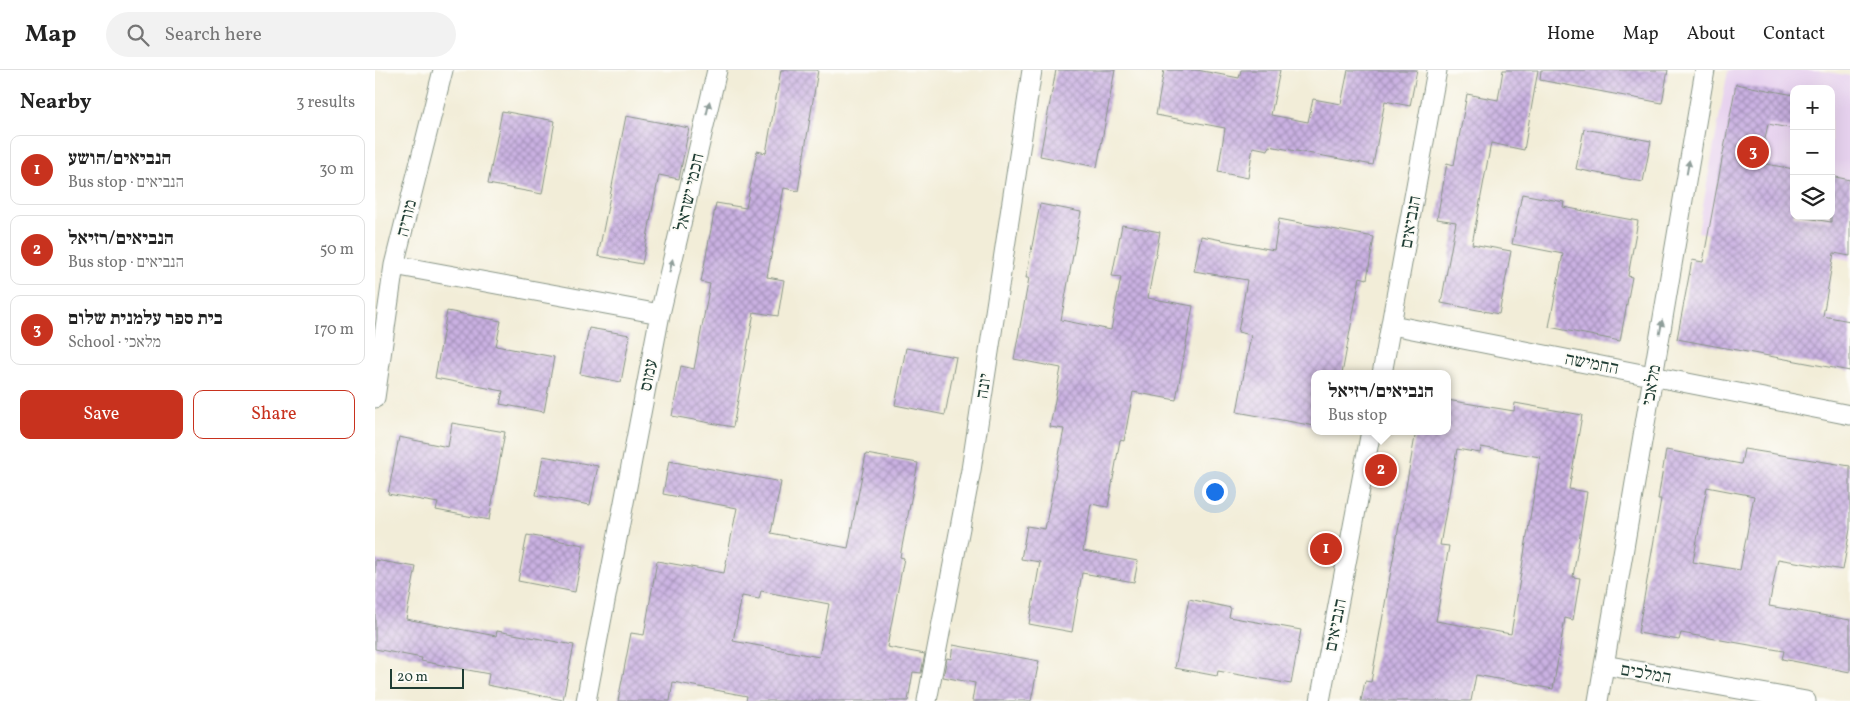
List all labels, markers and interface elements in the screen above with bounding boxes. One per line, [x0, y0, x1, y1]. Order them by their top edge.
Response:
search box [106, 12, 456, 57]
text: Map [25, 18, 76, 52]
icon: search [124, 21, 152, 49]
text: Search here [164, 22, 262, 48]
text: Home [1547, 22, 1595, 47]
text: Map [1623, 22, 1659, 47]
text: About [1687, 22, 1735, 47]
text: Contact [1763, 22, 1825, 47]
map controls [1790, 85, 1835, 220]
button: + [1790, 85, 1835, 130]
text: Nearby [20, 88, 91, 117]
text: 3 results [296, 92, 355, 114]
one-way arrow [704, 100, 712, 115]
button: − [1790, 130, 1835, 175]
pin: 3 [1737, 133, 1769, 171]
text: הנביאים/הושע [68, 146, 171, 172]
street label: חכמי ישראל [669, 151, 712, 234]
one-way arrow [1685, 158, 1693, 174]
text: 1 [34, 159, 40, 181]
text: 30 m [319, 159, 354, 181]
text: Bus stop · הנביאים [68, 172, 184, 194]
button: layers [1790, 175, 1835, 220]
street label: הנביאים [1395, 194, 1428, 251]
street label: מוריה [391, 197, 424, 240]
text: הנביאים/רזיאל [68, 226, 174, 252]
text: 2 [33, 239, 41, 261]
text: 50 m [320, 239, 354, 261]
text: Bus stop · הנביאים [68, 252, 184, 274]
one-way arrow [667, 259, 675, 274]
text: בית ספר עלמנית שלום [68, 306, 223, 332]
one-way arrow [1657, 318, 1665, 334]
text: 3 [33, 319, 41, 341]
text: 170 m [314, 319, 354, 341]
text: School · מלאכי [68, 332, 161, 354]
street label: החמישה [1563, 347, 1621, 382]
street label: עמוס [634, 357, 665, 394]
street label: מלאכי [1637, 363, 1668, 408]
popup [1311, 370, 1451, 435]
street label: יונה [970, 372, 999, 401]
text: הנביאים/רזיאל [1328, 379, 1434, 405]
button: Save [20, 390, 183, 439]
button: Share [193, 390, 355, 439]
text: Bus stop [1328, 405, 1387, 427]
pin: 2 [1365, 451, 1397, 489]
your location [1202, 479, 1228, 505]
pin: 1 [1310, 530, 1342, 568]
street label: הנביאים [1319, 597, 1354, 654]
street label: המלכים [1618, 658, 1673, 691]
scale bar [390, 666, 464, 689]
text: 20 m [397, 668, 428, 687]

